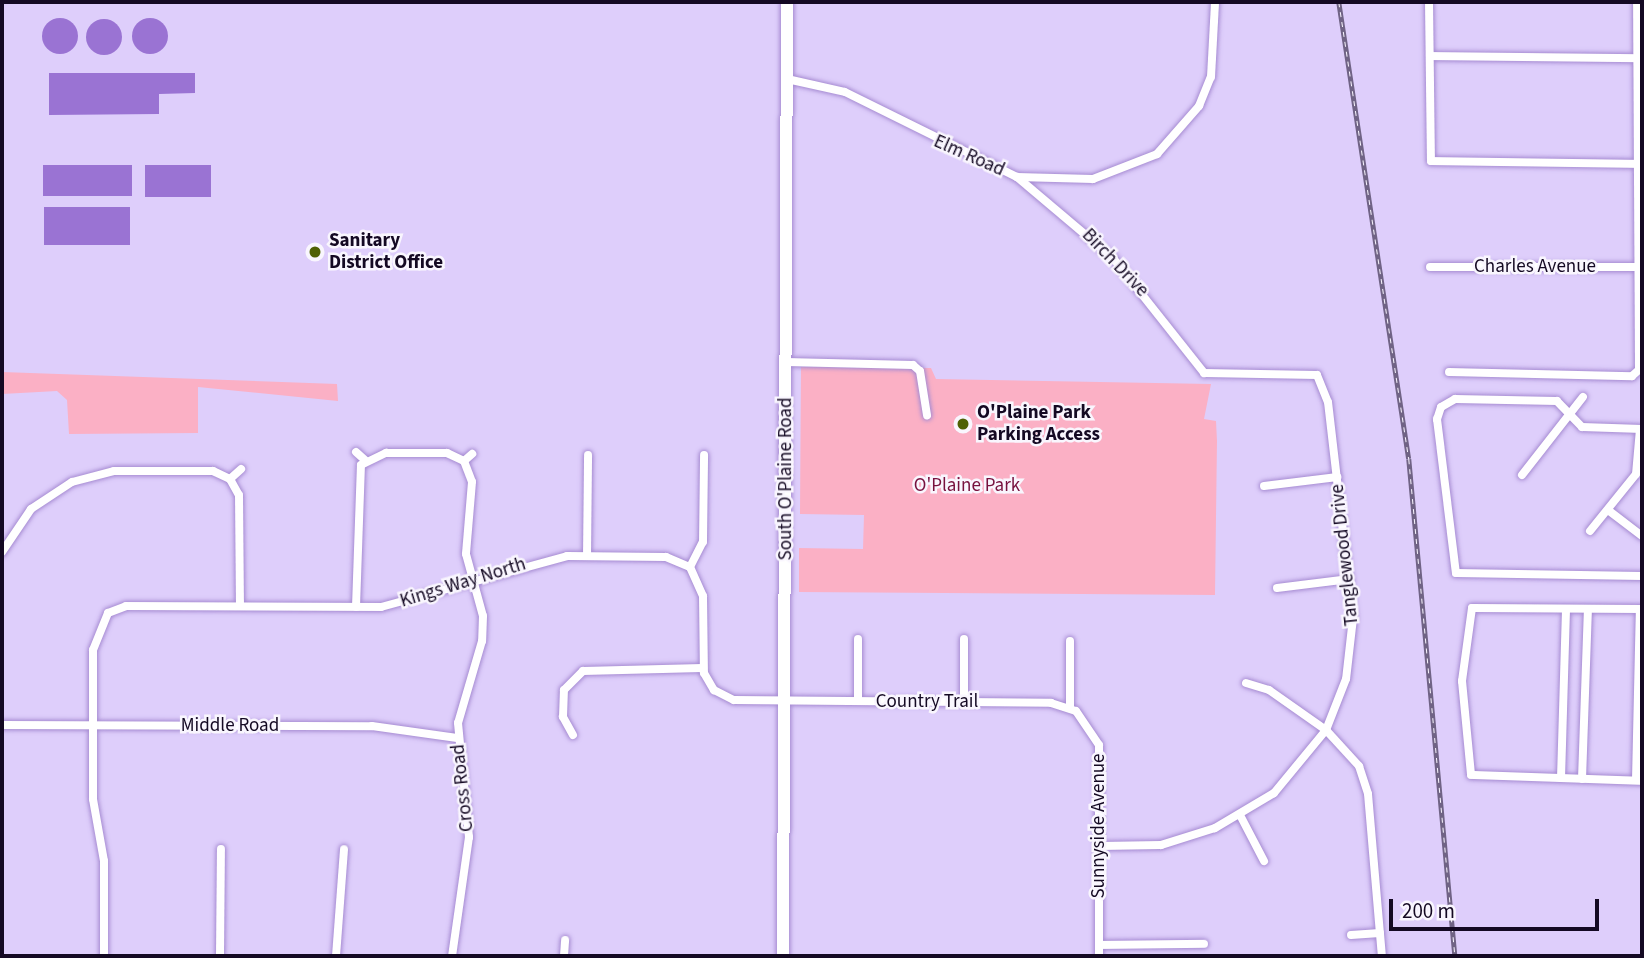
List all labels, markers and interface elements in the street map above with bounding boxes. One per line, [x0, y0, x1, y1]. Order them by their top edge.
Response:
street label: Elm Road [930, 130, 1008, 182]
street label: Birch Drive [1077, 224, 1153, 302]
place label: Sanitary District Office [329, 230, 443, 274]
marker: Sanitary District Office [307, 244, 323, 260]
street label: Charles Avenue [1474, 256, 1596, 278]
street label: South O'Plaine Road [775, 398, 797, 560]
place label: O'Plaine Park Parking Access [977, 402, 1100, 446]
marker: O'Plaine Park Parking Access [955, 416, 971, 432]
park label: O'Plaine Park [914, 475, 1020, 497]
street label: Tanglewood Drive [1326, 483, 1364, 627]
street label: Kings Way North [397, 553, 529, 613]
street label: Country Trail [876, 691, 978, 713]
street label: Middle Road [181, 715, 279, 737]
street label: Cross Road [447, 743, 479, 833]
street label: Sunnyside Avenue [1088, 753, 1110, 899]
scale bar [1392, 884, 1602, 928]
text: 200 m [1402, 896, 1455, 926]

